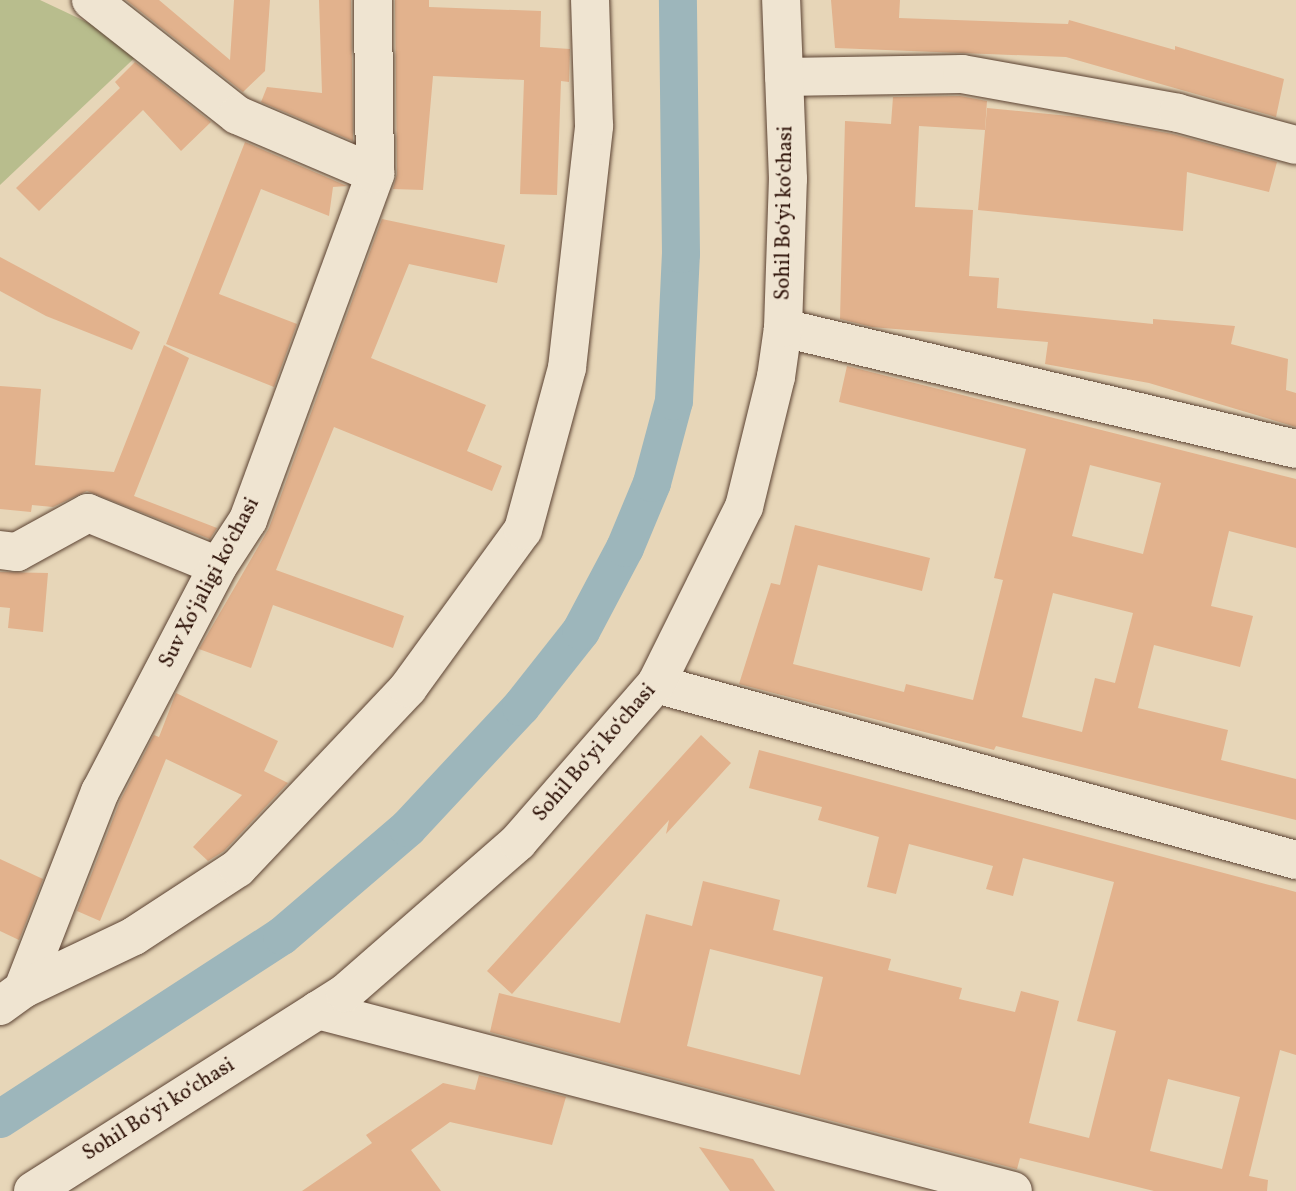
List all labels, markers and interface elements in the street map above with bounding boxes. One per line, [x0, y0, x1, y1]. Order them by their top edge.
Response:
street label: Sohil Boʻyi koʻchasi [771, 125, 799, 301]
street label: Suv Xoʻjaligi koʻchasi [154, 493, 266, 673]
street label: Sohil Boʻyi koʻchasi [528, 679, 662, 827]
street label: Sohil Boʻyi koʻchasi [78, 1053, 240, 1167]

